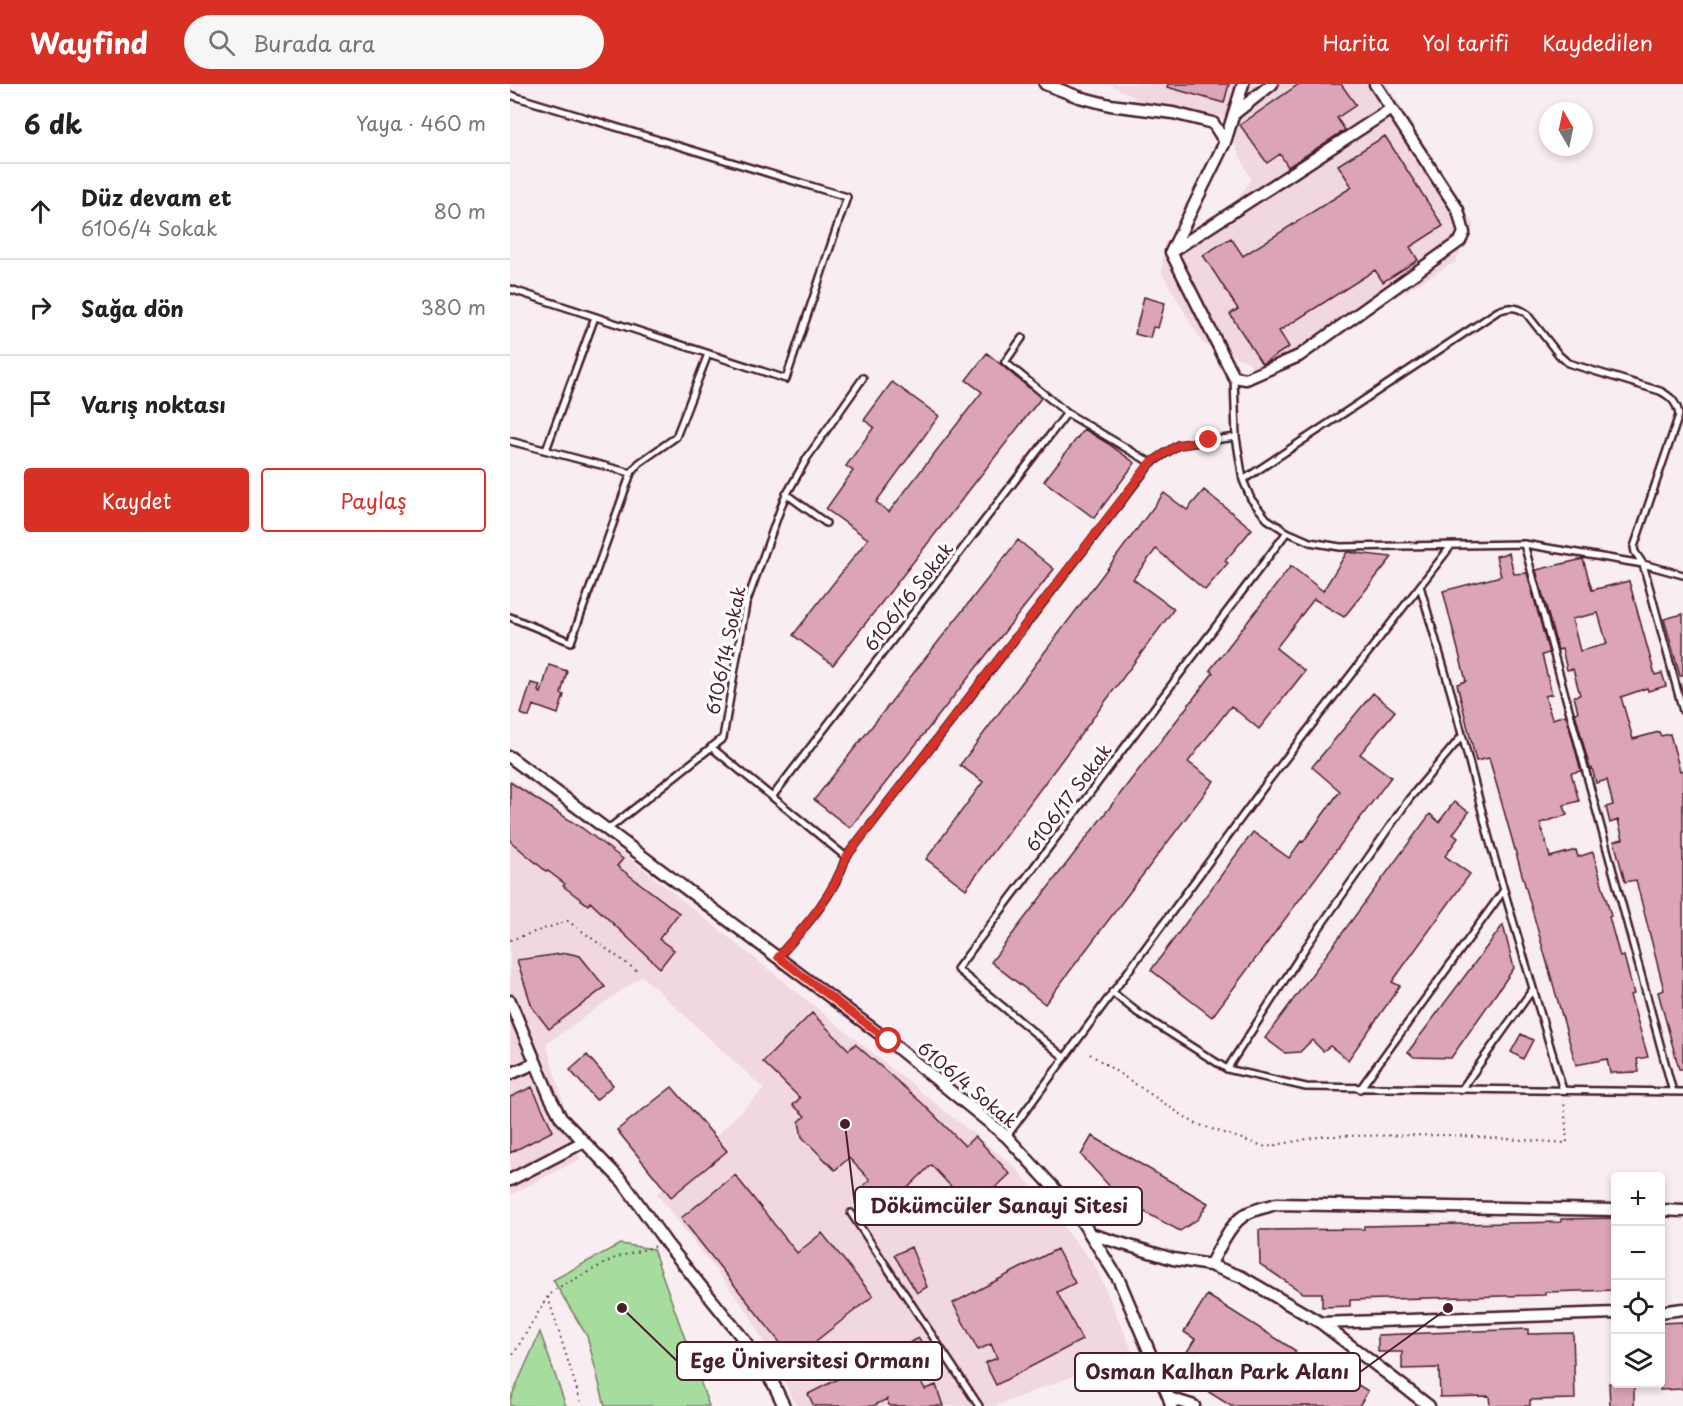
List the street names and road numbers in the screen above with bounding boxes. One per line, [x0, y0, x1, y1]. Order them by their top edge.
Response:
street label: 6106/16 Sokak [857, 536, 959, 656]
street label: 6106/14 Sokak [698, 583, 752, 717]
street label: 6106/17 Sokak [1018, 737, 1118, 857]
street label: 6106/4 Sokak [912, 1034, 1024, 1134]

